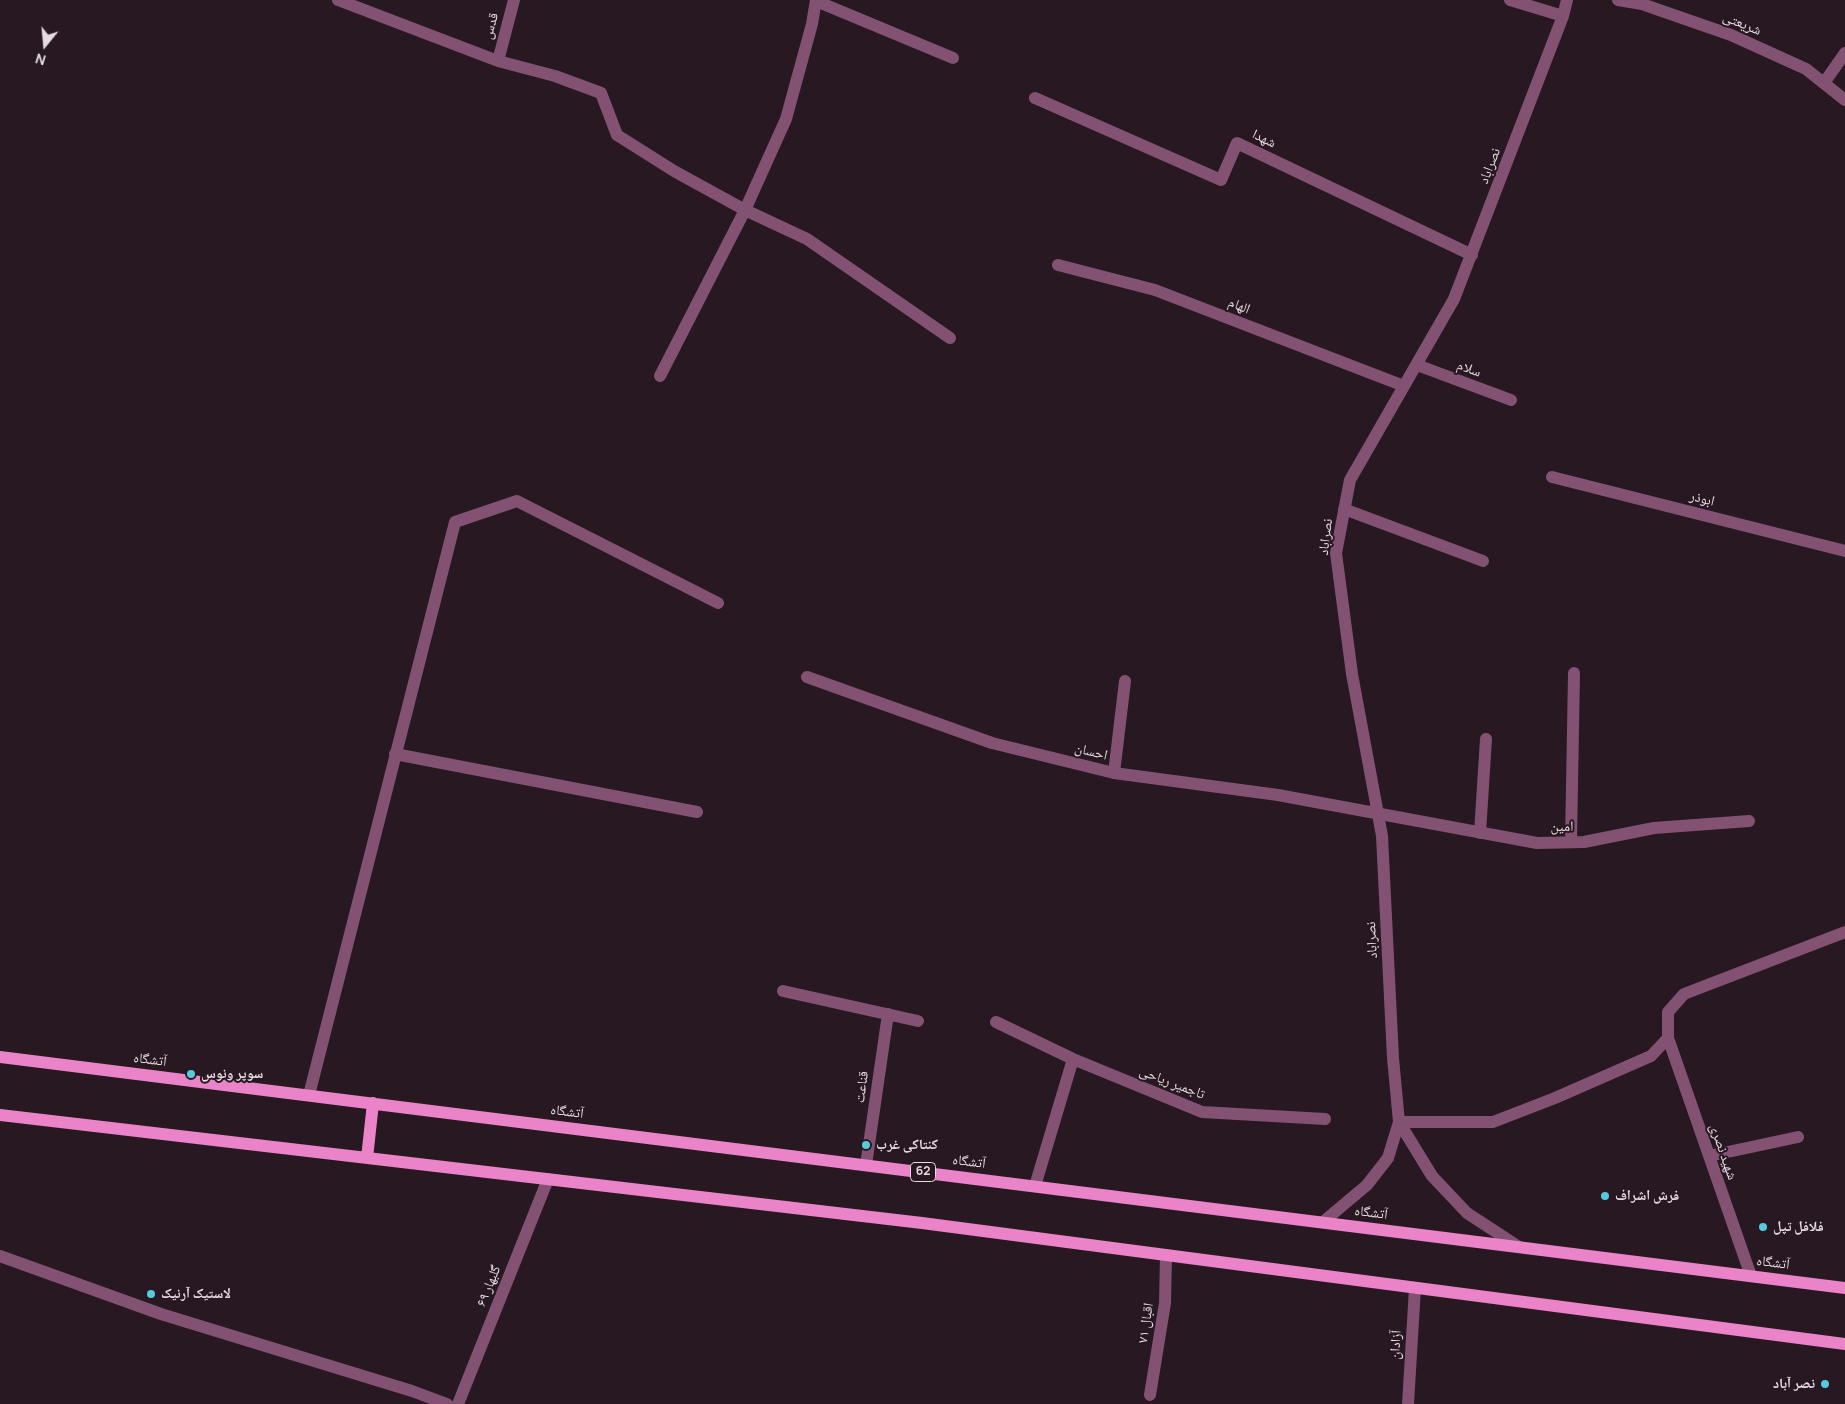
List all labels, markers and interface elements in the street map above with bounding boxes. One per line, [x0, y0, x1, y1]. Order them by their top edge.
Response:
street label: شریعتی [1720, 9, 1764, 39]
street label: قدس [479, 11, 503, 41]
north arrow [20, 20, 70, 70]
text: N [33, 49, 48, 70]
street label: شهدا [1249, 126, 1279, 152]
street label: نصراباد [1476, 146, 1504, 186]
street label: الهام [1226, 294, 1252, 318]
street label: سلام [1455, 357, 1483, 381]
street label: ابوذر [1688, 488, 1716, 510]
street label: نصراباد [1315, 518, 1337, 556]
street label: احسان [1073, 740, 1109, 764]
street label: امین [1550, 818, 1574, 836]
street label: نصراباد [1363, 921, 1381, 959]
street label: آتشگاه [133, 1050, 167, 1070]
street label: تاجمیر ریاحی [1137, 1063, 1207, 1103]
place label: سوپر ونوس [201, 1066, 263, 1082]
marker: سوپر ونوس [185, 1068, 197, 1080]
street label: قناعت [851, 1070, 873, 1104]
street label: آتشگاه [550, 1102, 584, 1122]
street label: شهید نصری [1706, 1122, 1740, 1182]
place label: کنتاکی غرب [876, 1137, 938, 1153]
marker: کنتاکی غرب [860, 1139, 872, 1151]
street label: آتشگاه [952, 1152, 986, 1172]
road number: 62 [910, 1162, 936, 1182]
place label: فرش اشراف [1615, 1188, 1679, 1204]
marker: فرش اشراف [1599, 1190, 1611, 1202]
street label: آتشگاه [1354, 1203, 1388, 1223]
place label: فلافل تپل [1773, 1219, 1824, 1235]
marker: فلافل تپل [1757, 1221, 1769, 1233]
street label: آتشگاه [1756, 1253, 1790, 1273]
street label: ۶۹ گلبهار [473, 1263, 505, 1309]
place label: لاستیک آرنیک [161, 1286, 231, 1302]
marker: لاستیک آرنیک [145, 1288, 157, 1300]
street label: ۷۱ اقبال [1135, 1302, 1157, 1344]
street label: آزادان [1387, 1330, 1405, 1360]
place label: نصر آباد [1773, 1376, 1815, 1392]
marker: نصر آباد [1819, 1378, 1831, 1390]

